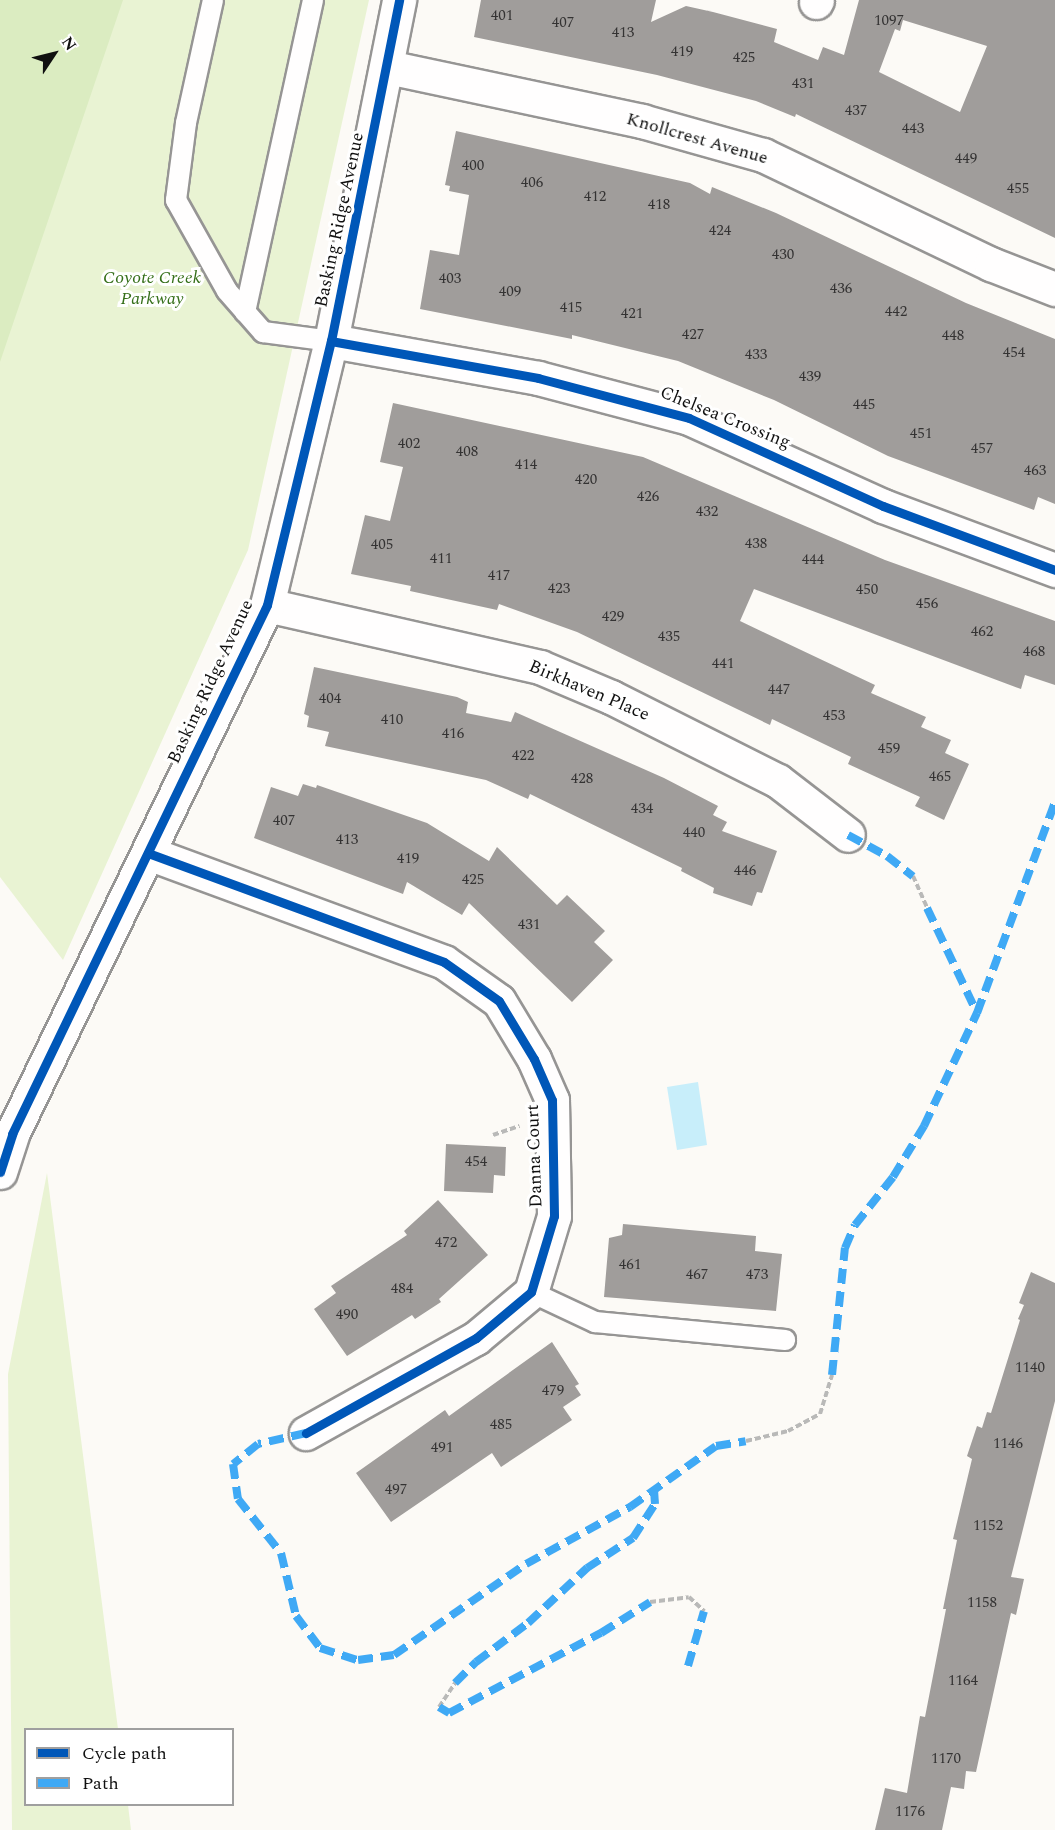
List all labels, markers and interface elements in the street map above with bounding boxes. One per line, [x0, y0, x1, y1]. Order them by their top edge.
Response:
house number: 401 [491, 7, 513, 25]
house number: 1097 [874, 12, 904, 30]
house number: 407 [552, 14, 574, 32]
north arrow [24, 24, 84, 84]
house number: 413 [612, 24, 634, 42]
text: N [55, 31, 82, 56]
house number: 419 [671, 43, 693, 61]
house number: 425 [733, 49, 755, 67]
house number: 431 [792, 75, 814, 93]
house number: 437 [845, 102, 867, 120]
street label: Knollcrest Avenue [624, 108, 770, 170]
house number: 443 [902, 120, 924, 138]
street label: Basking Ridge Avenue [311, 131, 369, 309]
house number: 449 [955, 150, 977, 168]
house number: 400 [462, 157, 484, 175]
house number: 406 [521, 174, 543, 192]
house number: 455 [1007, 180, 1029, 198]
house number: 412 [584, 188, 606, 206]
house number: 418 [648, 196, 670, 214]
house number: 424 [709, 222, 731, 240]
house number: 430 [772, 246, 794, 264]
park label: Coyote Creek Parkway [103, 268, 201, 310]
house number: 403 [439, 270, 461, 288]
house number: 436 [830, 280, 852, 298]
house number: 409 [499, 283, 521, 301]
house number: 415 [560, 299, 582, 317]
house number: 442 [885, 303, 907, 321]
house number: 421 [621, 305, 643, 323]
house number: 427 [682, 326, 704, 344]
house number: 448 [942, 327, 964, 345]
house number: 454 [1003, 344, 1025, 362]
house number: 433 [745, 346, 767, 364]
house number: 439 [799, 368, 821, 386]
street label: Chelsea Crossing [657, 382, 793, 454]
house number: 445 [853, 396, 875, 414]
house number: 451 [910, 425, 932, 443]
house number: 402 [398, 435, 420, 453]
house number: 457 [971, 440, 993, 458]
house number: 408 [456, 443, 478, 461]
house number: 414 [515, 456, 537, 474]
house number: 463 [1024, 462, 1046, 480]
house number: 420 [575, 471, 597, 489]
house number: 426 [637, 488, 659, 506]
house number: 432 [696, 503, 718, 521]
house number: 438 [745, 535, 767, 553]
house number: 405 [371, 536, 393, 554]
house number: 411 [430, 550, 452, 568]
house number: 444 [802, 551, 824, 569]
house number: 417 [488, 567, 510, 585]
house number: 423 [548, 580, 570, 598]
house number: 450 [856, 581, 878, 599]
house number: 456 [916, 595, 938, 613]
street label: Basking Ridge Avenue [164, 597, 258, 767]
house number: 429 [602, 608, 624, 626]
house number: 462 [971, 623, 993, 641]
house number: 435 [658, 628, 680, 646]
house number: 468 [1023, 643, 1045, 661]
house number: 441 [712, 655, 734, 673]
street label: Birkhaven Place [525, 656, 653, 726]
house number: 447 [768, 681, 790, 699]
house number: 404 [319, 690, 341, 708]
house number: 453 [823, 707, 845, 725]
house number: 410 [381, 711, 403, 729]
house number: 416 [442, 725, 464, 743]
house number: 459 [878, 740, 900, 758]
house number: 422 [512, 747, 534, 765]
house number: 465 [929, 768, 951, 786]
house number: 428 [571, 770, 593, 788]
house number: 434 [631, 800, 653, 818]
house number: 407 [273, 812, 295, 830]
house number: 440 [683, 824, 705, 842]
house number: 413 [336, 831, 358, 849]
house number: 419 [397, 850, 419, 868]
house number: 446 [734, 862, 756, 880]
house number: 425 [462, 871, 484, 889]
house number: 431 [518, 916, 540, 934]
street label: Danna Court [522, 1104, 548, 1208]
house number: 454 [465, 1153, 487, 1171]
house number: 472 [435, 1234, 457, 1252]
house number: 461 [619, 1256, 641, 1274]
house number: 467 [686, 1266, 708, 1284]
house number: 473 [746, 1266, 768, 1284]
house number: 484 [391, 1280, 413, 1298]
house number: 490 [336, 1306, 358, 1324]
house number: 1140 [1015, 1359, 1045, 1377]
house number: 479 [542, 1382, 564, 1400]
house number: 485 [490, 1416, 512, 1434]
house number: 1146 [993, 1435, 1023, 1453]
house number: 491 [431, 1439, 453, 1457]
house number: 497 [385, 1481, 407, 1499]
house number: 1152 [973, 1517, 1003, 1535]
house number: 1158 [967, 1594, 997, 1612]
house number: 1164 [948, 1672, 978, 1690]
legend [24, 1728, 234, 1806]
text: Cycle path [82, 1740, 167, 1767]
house number: 1170 [931, 1750, 961, 1768]
text: Path [82, 1770, 119, 1797]
house number: 1176 [895, 1803, 925, 1821]

